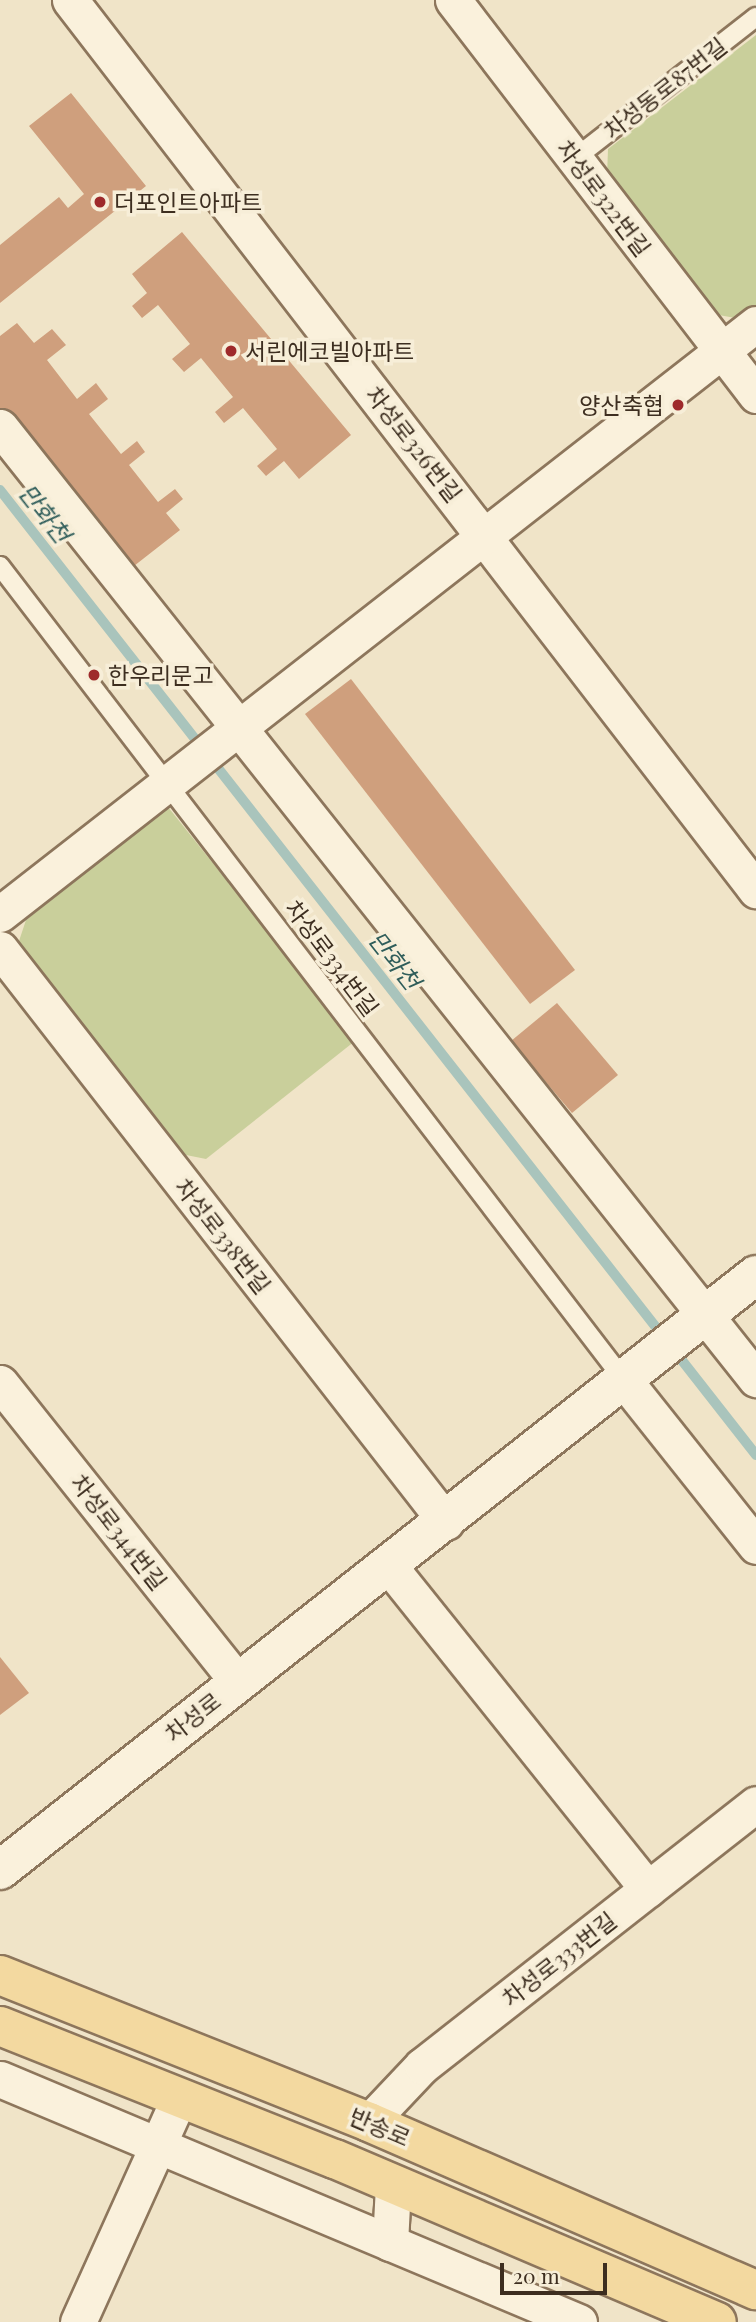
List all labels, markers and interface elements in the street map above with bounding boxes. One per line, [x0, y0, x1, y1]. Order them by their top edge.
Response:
street label: 차성동로87번길 [598, 31, 732, 145]
street label: 차성로322번길 [551, 135, 657, 261]
place label: 더포인트아파트 [114, 188, 262, 216]
marker: 더포인트아파트 [92, 194, 108, 210]
place label: 서린에코빌아파트 [245, 337, 414, 365]
marker: 서린에코빌아파트 [223, 343, 239, 359]
street label: 차성로326번길 [360, 381, 468, 507]
place label: 양산축협 [579, 391, 664, 419]
marker: 양산축협 [670, 397, 686, 413]
water label: 만화천 [13, 478, 77, 548]
place label: 한우리문고 [108, 661, 214, 689]
marker: 한우리문고 [86, 667, 102, 683]
street label: 차성로334번길 [279, 895, 385, 1021]
water label: 만화천 [363, 925, 427, 995]
street label: 차성로338번길 [169, 1173, 277, 1299]
street label: 차성로344번길 [65, 1469, 173, 1595]
street label: 차성로 [159, 1687, 227, 1747]
street label: 차성로333번길 [497, 1906, 621, 2012]
street label: 반송로 [345, 2102, 415, 2152]
scale bar [504, 2248, 611, 2292]
text: 20 m [513, 2261, 560, 2289]

